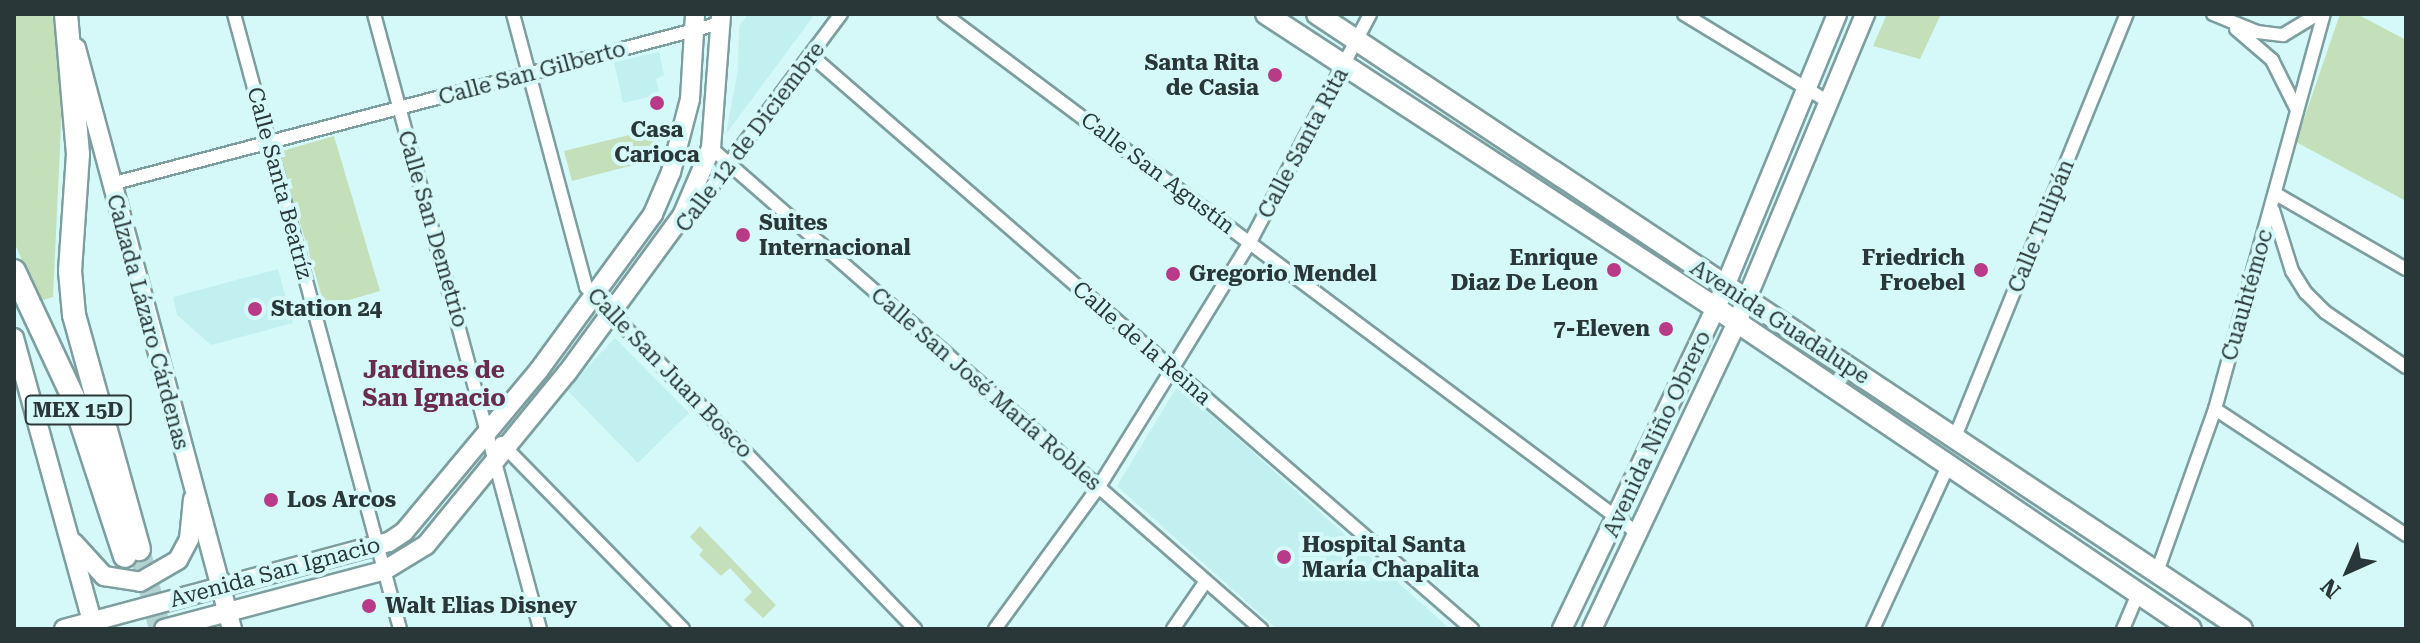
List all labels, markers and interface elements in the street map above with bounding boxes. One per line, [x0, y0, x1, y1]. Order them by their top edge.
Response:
street label: Calle San Gilberto [436, 35, 628, 111]
street label: Calle 12 de Diciembre [670, 37, 830, 237]
place label: Santa Rita de Casia [1144, 49, 1259, 100]
street label: Calle Santa Rita [1252, 63, 1354, 223]
marker: Santa Rita de Casia [1266, 66, 1284, 84]
street label: Calle Santa Beatríz [242, 84, 318, 282]
marker: Casa Carioca [648, 94, 666, 112]
street label: Calle San Agustín [1076, 106, 1240, 240]
place label: Casa Carioca [614, 116, 700, 168]
street label: Calle San Demetrio [392, 128, 474, 330]
street label: Calle Tulipán [2002, 156, 2080, 296]
street label: Calzada Lázaro Cárdenas [101, 191, 195, 453]
place label: Suites Internacional [759, 209, 911, 260]
marker: Suites Internacional [734, 226, 752, 244]
street label: Cuauhtémoc [2216, 226, 2278, 364]
place label: Enrique Diaz De Leon [1451, 244, 1598, 296]
place label: Friedrich Froebel [1862, 244, 1965, 296]
street label: Avenida Guadalupe [1686, 254, 1874, 390]
place label: Gregorio Mendel [1189, 261, 1377, 287]
marker: Enrique Diaz De Leon [1605, 261, 1623, 279]
marker: Friedrich Froebel [1972, 261, 1990, 279]
marker: Gregorio Mendel [1164, 265, 1182, 283]
street label: Calle de la Reina [1067, 276, 1217, 410]
street label: Calle San Juan Bosco [582, 282, 758, 464]
street label: Calle San José María Robles [866, 282, 1106, 496]
place label: Station 24 [271, 296, 382, 322]
marker: Station 24 [246, 300, 264, 318]
place label: 7-Eleven [1553, 316, 1650, 342]
marker: 7-Eleven [1657, 320, 1675, 338]
street label: Avenida Niño Obrero [1598, 327, 1716, 541]
district label: Jardines de San Ignacio [362, 357, 506, 413]
road number: MEX 15D [24, 394, 132, 426]
place label: Los Arcos [287, 487, 396, 513]
marker: Los Arcos [262, 491, 280, 509]
street label: Avenida San Ignacio [167, 531, 383, 613]
place label: Hospital Santa María Chapalita [1302, 531, 1479, 582]
north arrow [2308, 531, 2388, 611]
marker: Hospital Santa María Chapalita [1273, 546, 1295, 568]
text: N [2316, 573, 2346, 603]
place label: Walt Elias Disney [385, 593, 577, 619]
marker: Walt Elias Disney [360, 597, 378, 615]

